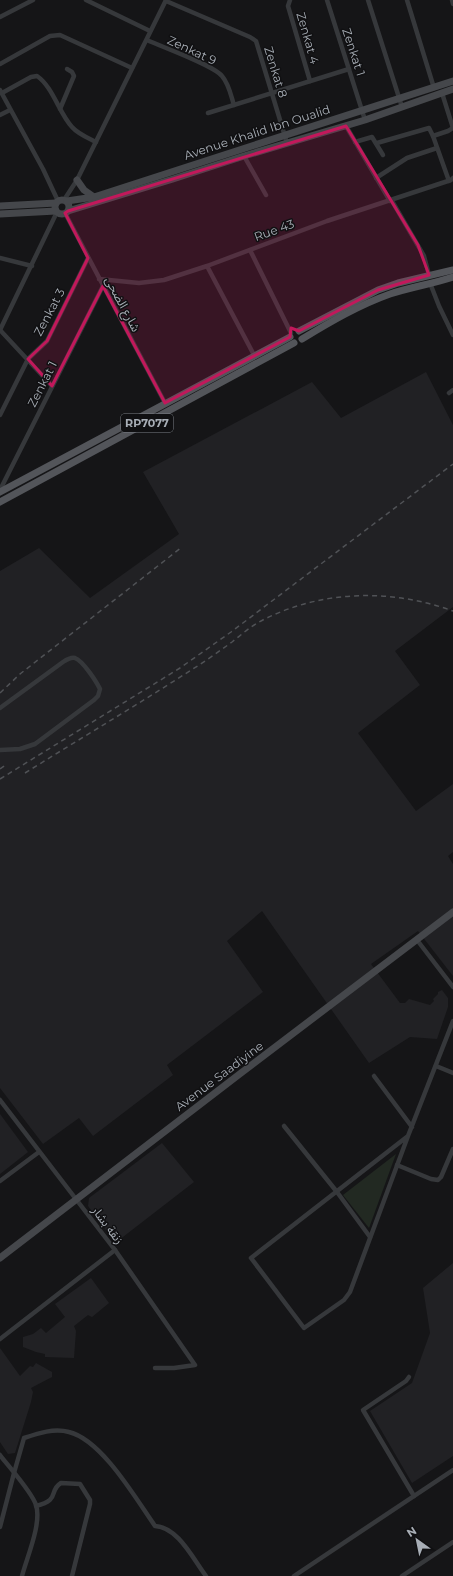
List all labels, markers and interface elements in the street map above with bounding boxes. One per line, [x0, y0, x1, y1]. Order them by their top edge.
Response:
street label: Zenkat 4 [293, 10, 323, 66]
street label: Zenkat 1 [339, 26, 369, 78]
street label: Zenkat 9 [165, 32, 219, 68]
street label: Zenkat 8 [261, 45, 291, 100]
street label: Avenue Khalid Ibn Oualid [182, 101, 332, 163]
street label: Rue 43 [252, 216, 296, 244]
street label: شارع الضحى [100, 274, 144, 335]
street label: Zenkat 3 [30, 285, 68, 338]
street label: Zenkat 1 [24, 359, 60, 409]
road number: RP7077 [121, 414, 173, 432]
street label: Avenue Saadiyine [172, 1038, 266, 1114]
street label: زنقة بشار [88, 1202, 127, 1247]
north arrow [397, 1520, 437, 1560]
text: N [404, 1523, 419, 1540]

